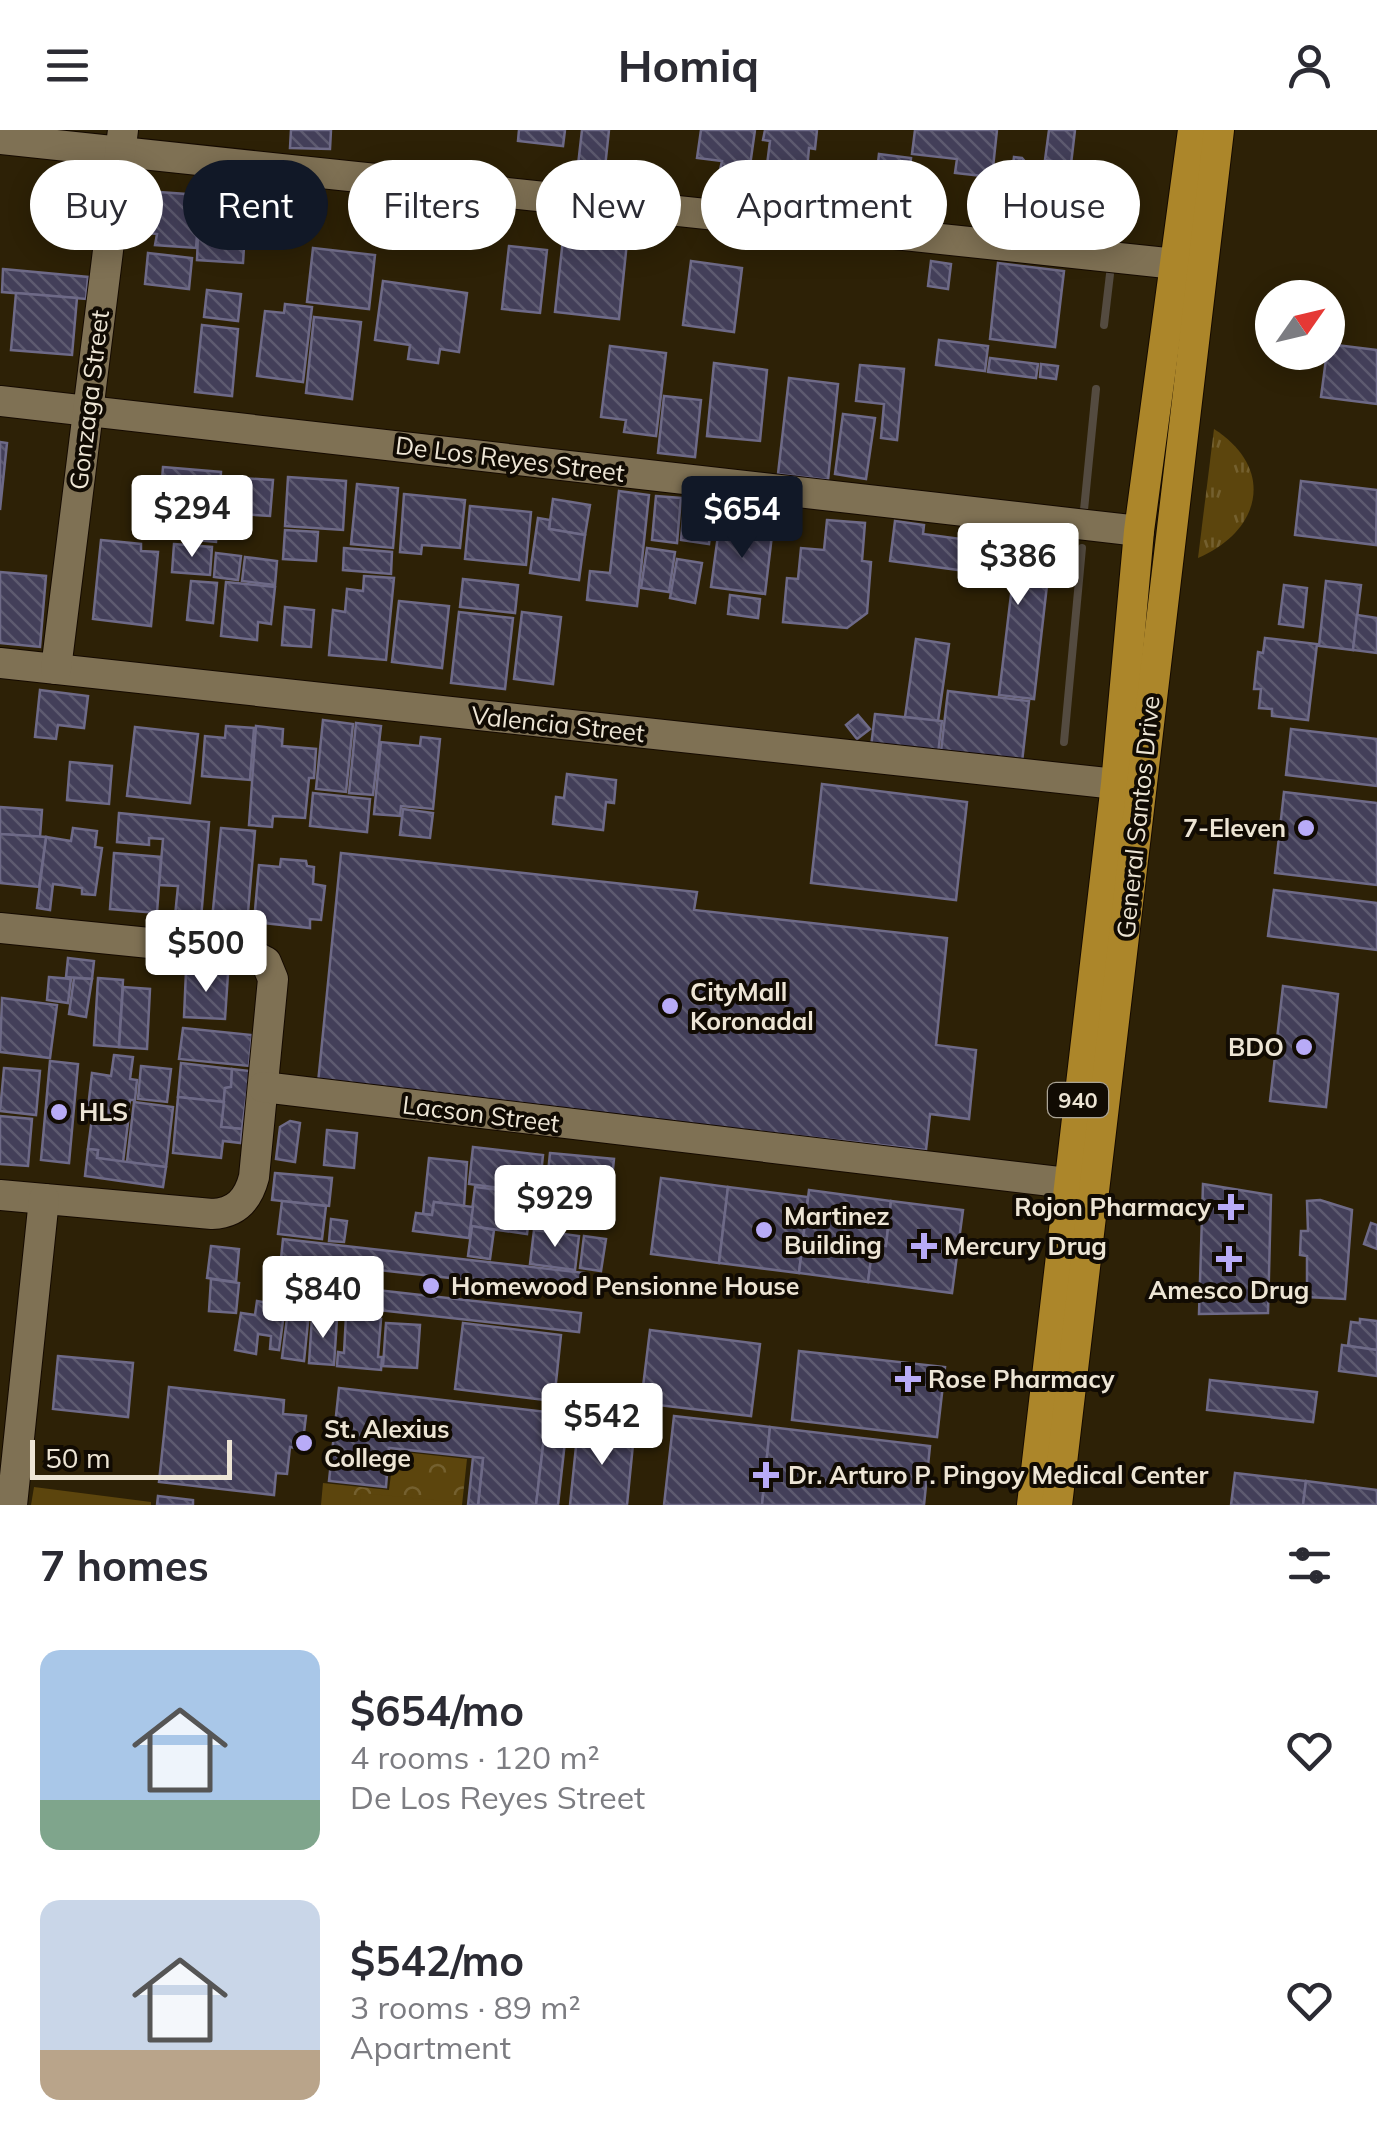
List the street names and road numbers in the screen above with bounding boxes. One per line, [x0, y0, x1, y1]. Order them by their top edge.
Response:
street label: Gonzaga Street [62, 308, 115, 492]
street label: De Los Reyes Street [394, 429, 627, 488]
street label: General Santos Drive [1109, 694, 1166, 940]
street label: Valencia Street [470, 699, 647, 748]
road number: 940 [1048, 1083, 1108, 1117]
street label: Lacson Street [401, 1088, 562, 1139]

